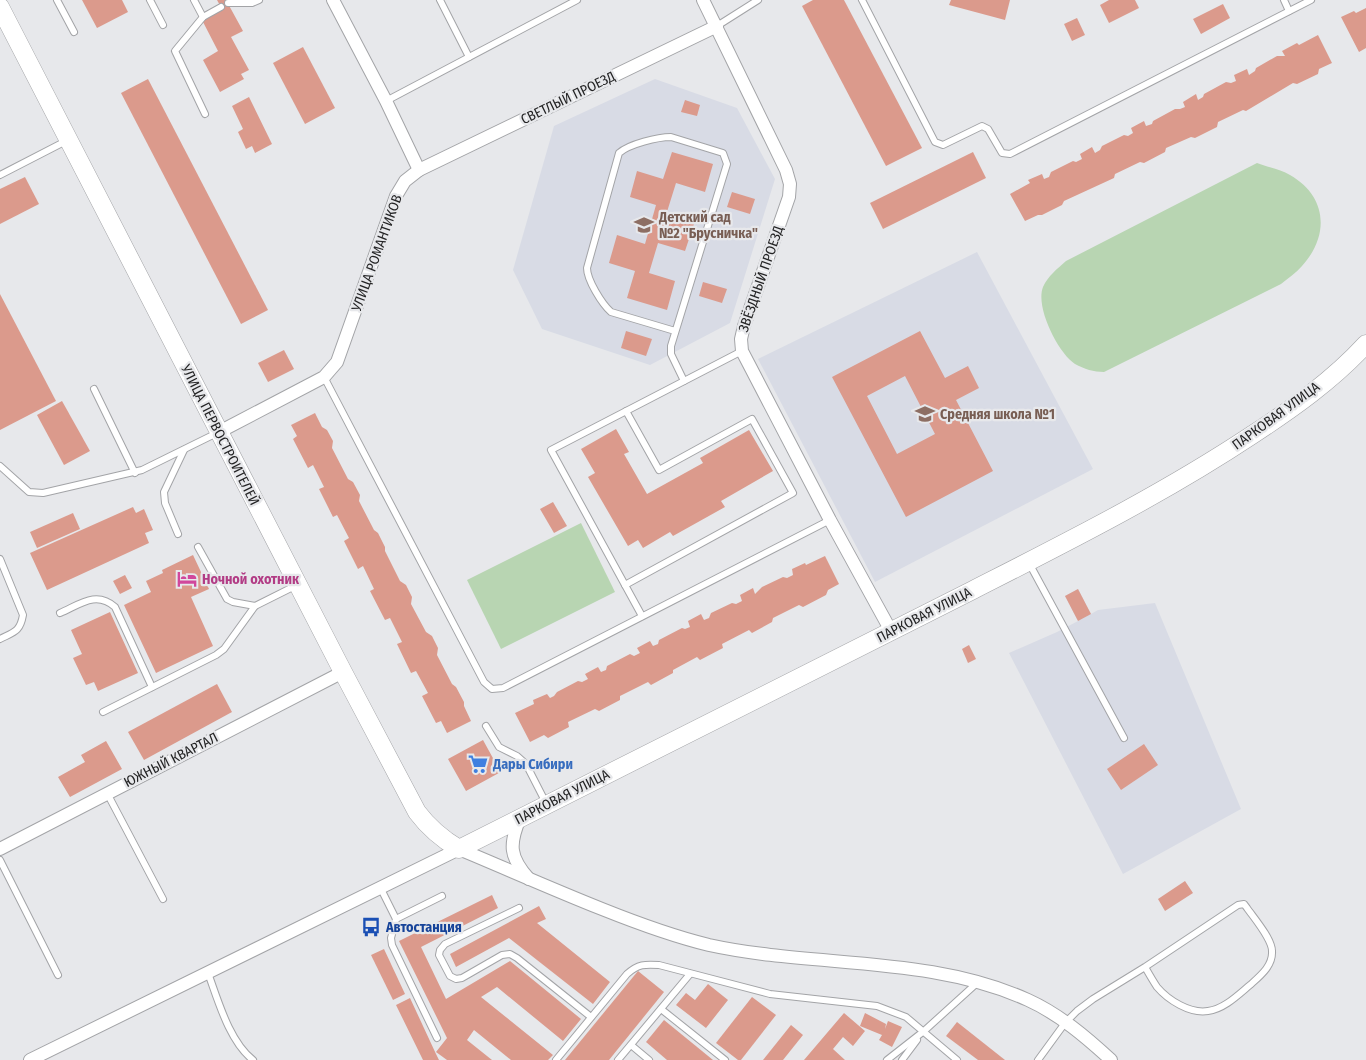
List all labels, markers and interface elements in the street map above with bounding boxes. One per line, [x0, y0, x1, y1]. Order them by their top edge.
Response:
street label: СВЕТЛЫЙ ПРОЕЗД [518, 68, 618, 128]
street label: УЛИЦА РОМАНТИКОВ [348, 192, 406, 315]
place label: Детский сад №2 "Брусничка" [658, 209, 758, 242]
school or university icon: Детский сад №2 "Брусничка" [633, 214, 655, 236]
street label: ЗВЁЗДНЫЙ ПРОЕЗД [735, 224, 787, 334]
street label: УЛИЦА ПЕРВОСТРОИТЕЛЕЙ [177, 361, 263, 508]
street label: ПАРКОВАЯ УЛИЦА [1229, 378, 1324, 453]
school or university icon: Средняя школа №1 [914, 403, 936, 425]
place label: Средняя школа №1 [940, 406, 1055, 423]
hotel icon: Ночной охотник [176, 568, 198, 590]
place label: Ночной охотник [202, 571, 300, 588]
street label: ПАРКОВАЯ УЛИЦА [874, 583, 975, 646]
street label: ЮЖНЫЙ КВАРТАЛ [121, 729, 221, 791]
supermarket icon: Дары Сибири [467, 753, 489, 775]
place label: Дары Сибири [492, 756, 573, 773]
street label: ПАРКОВАЯ УЛИЦА [512, 765, 613, 828]
bus stop icon: Автостанция [360, 916, 382, 938]
place label: Автостанция [385, 919, 462, 936]

